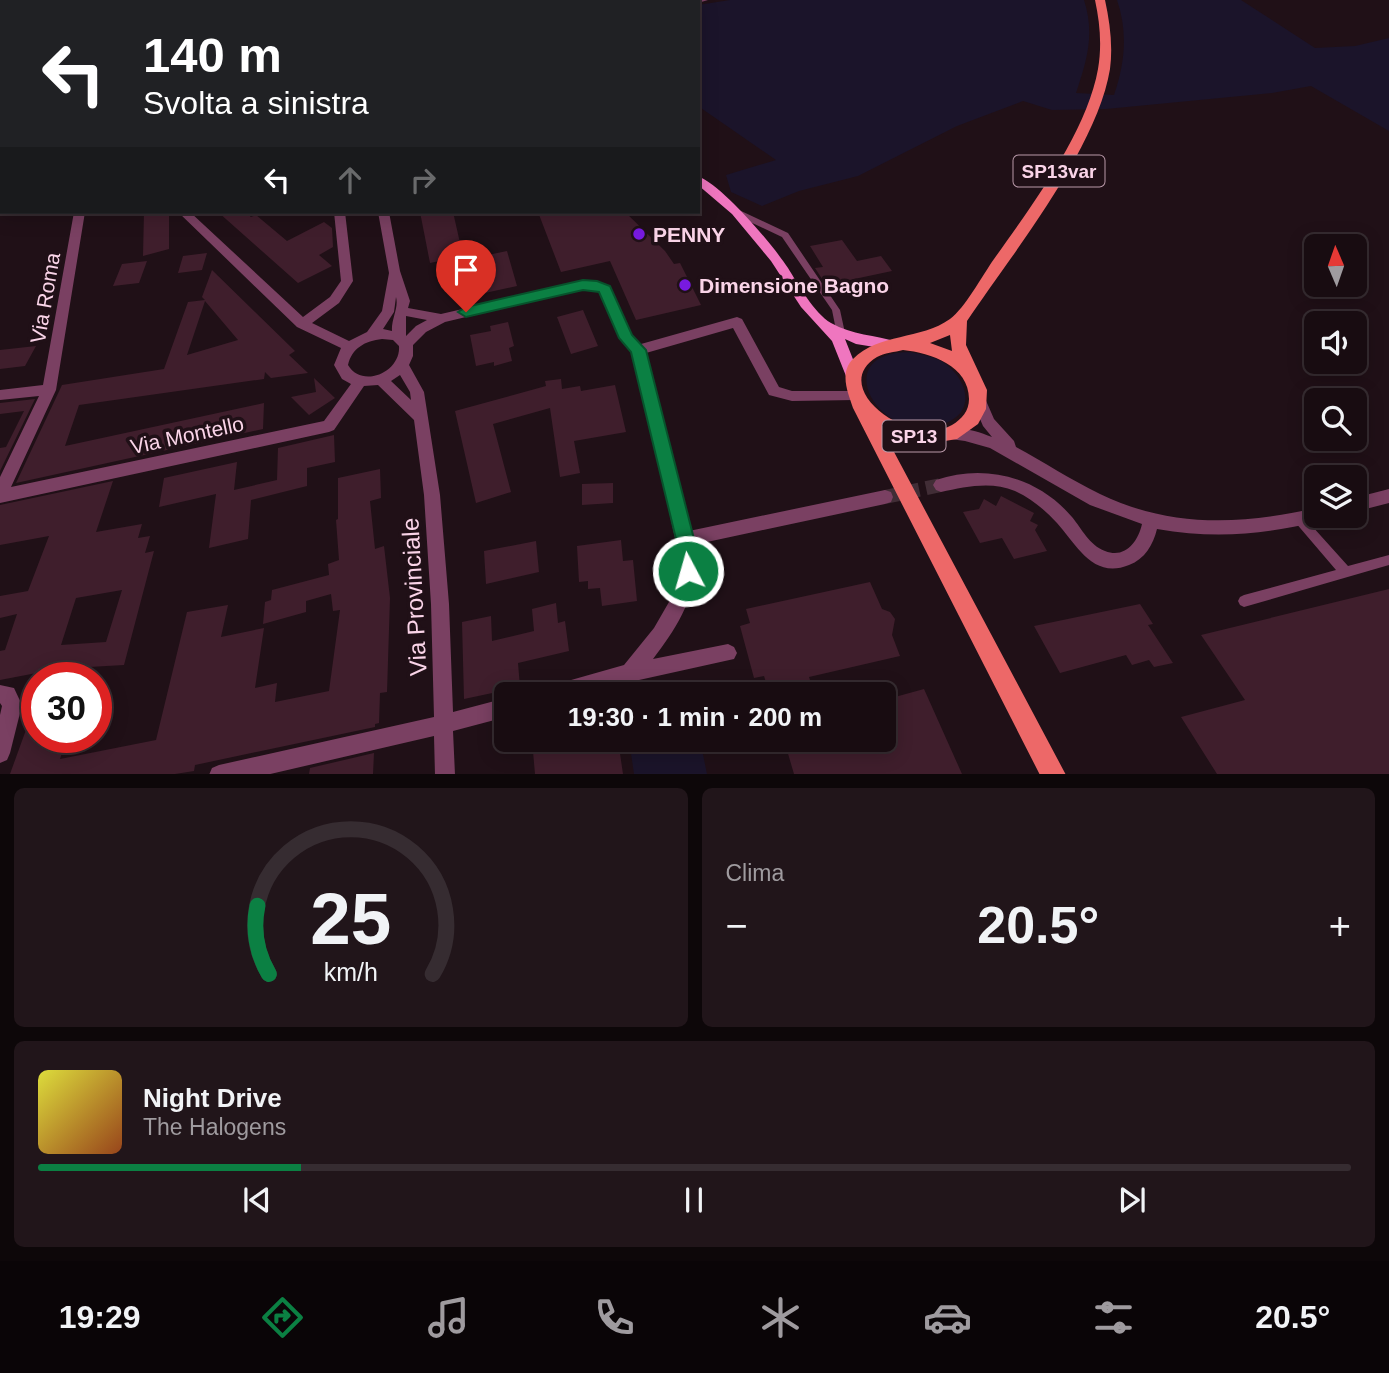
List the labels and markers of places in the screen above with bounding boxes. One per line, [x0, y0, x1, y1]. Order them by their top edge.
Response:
place label: PENNY [653, 223, 725, 246]
marker: PENNY [631, 226, 647, 242]
pin [436, 240, 496, 312]
place label: Dimensione Bagno [699, 274, 889, 297]
marker: Dimensione Bagno [677, 277, 693, 293]

